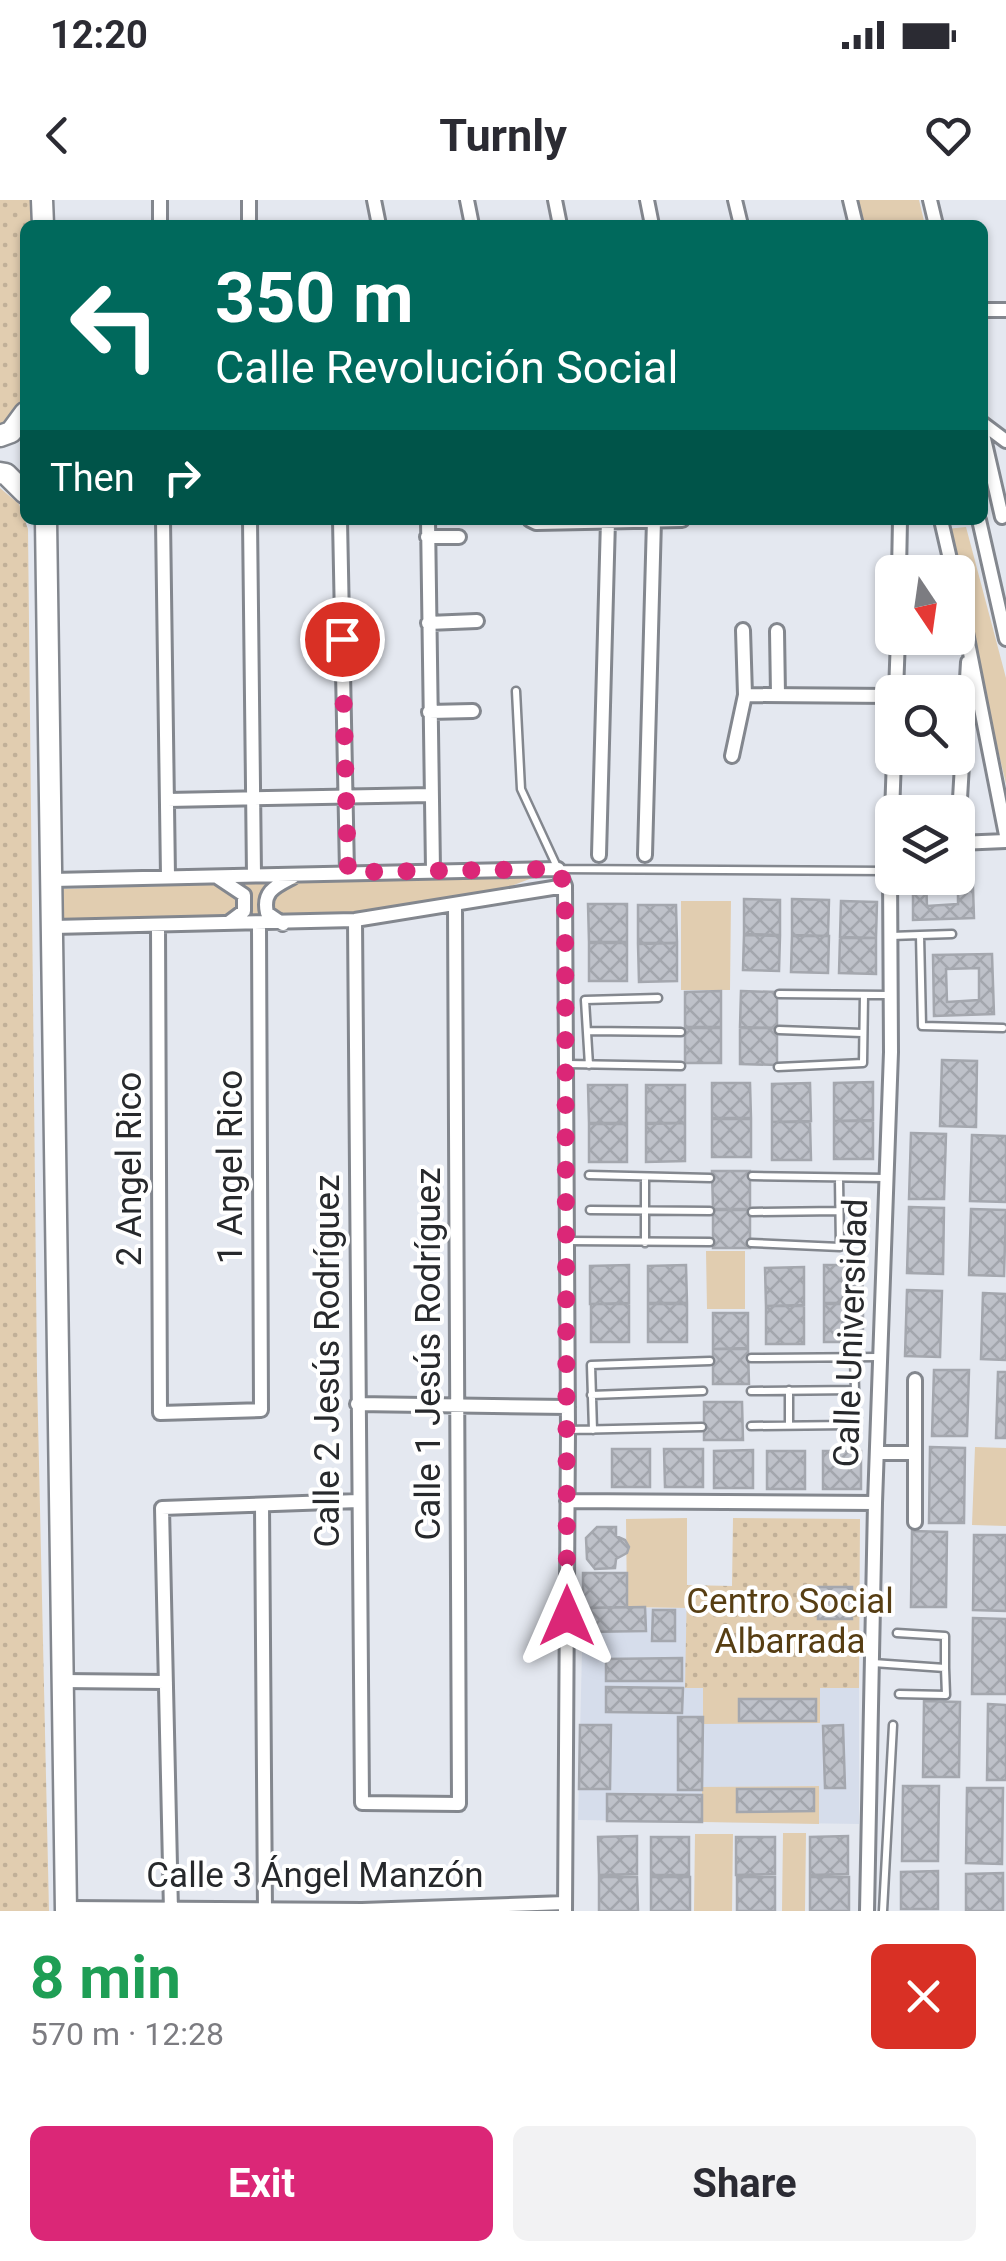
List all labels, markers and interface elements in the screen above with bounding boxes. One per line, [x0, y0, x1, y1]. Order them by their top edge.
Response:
text: 12:20 [50, 13, 148, 57]
icon: back [30, 108, 85, 163]
icon: heart [921, 108, 976, 163]
text: Turnly [439, 109, 567, 162]
text: 350 m [215, 257, 414, 339]
icon: left [50, 260, 180, 390]
text: Calle Revolución Social [215, 341, 678, 394]
icon: right [155, 450, 210, 505]
text: Then [50, 456, 135, 500]
north arrow [875, 555, 975, 655]
map controls [875, 555, 975, 895]
pin [300, 597, 385, 682]
icon: arrive [315, 612, 370, 667]
button: search [875, 675, 975, 775]
button: layers [875, 795, 975, 895]
street label: 1 Angel Rico [210, 1070, 251, 1264]
street label: 2 Angel Rico [109, 1072, 150, 1266]
street label: Calle 1 Jesús Rodríguez [408, 1167, 449, 1541]
street label: Calle 2 Jesús Rodríguez [307, 1174, 348, 1548]
street label: Calle Universidad [826, 1198, 876, 1468]
position arrow [515, 1564, 619, 1668]
park label: Centro Social Albarrada [686, 1581, 894, 1662]
street label: Calle 3 Ángel Manzón [146, 1855, 484, 1896]
text: 8 min [30, 1942, 181, 2013]
button: close [871, 1944, 976, 2049]
text: 570 m · 12:28 [30, 2015, 224, 2053]
button: Exit [30, 2126, 493, 2241]
button: Share [513, 2126, 976, 2241]

